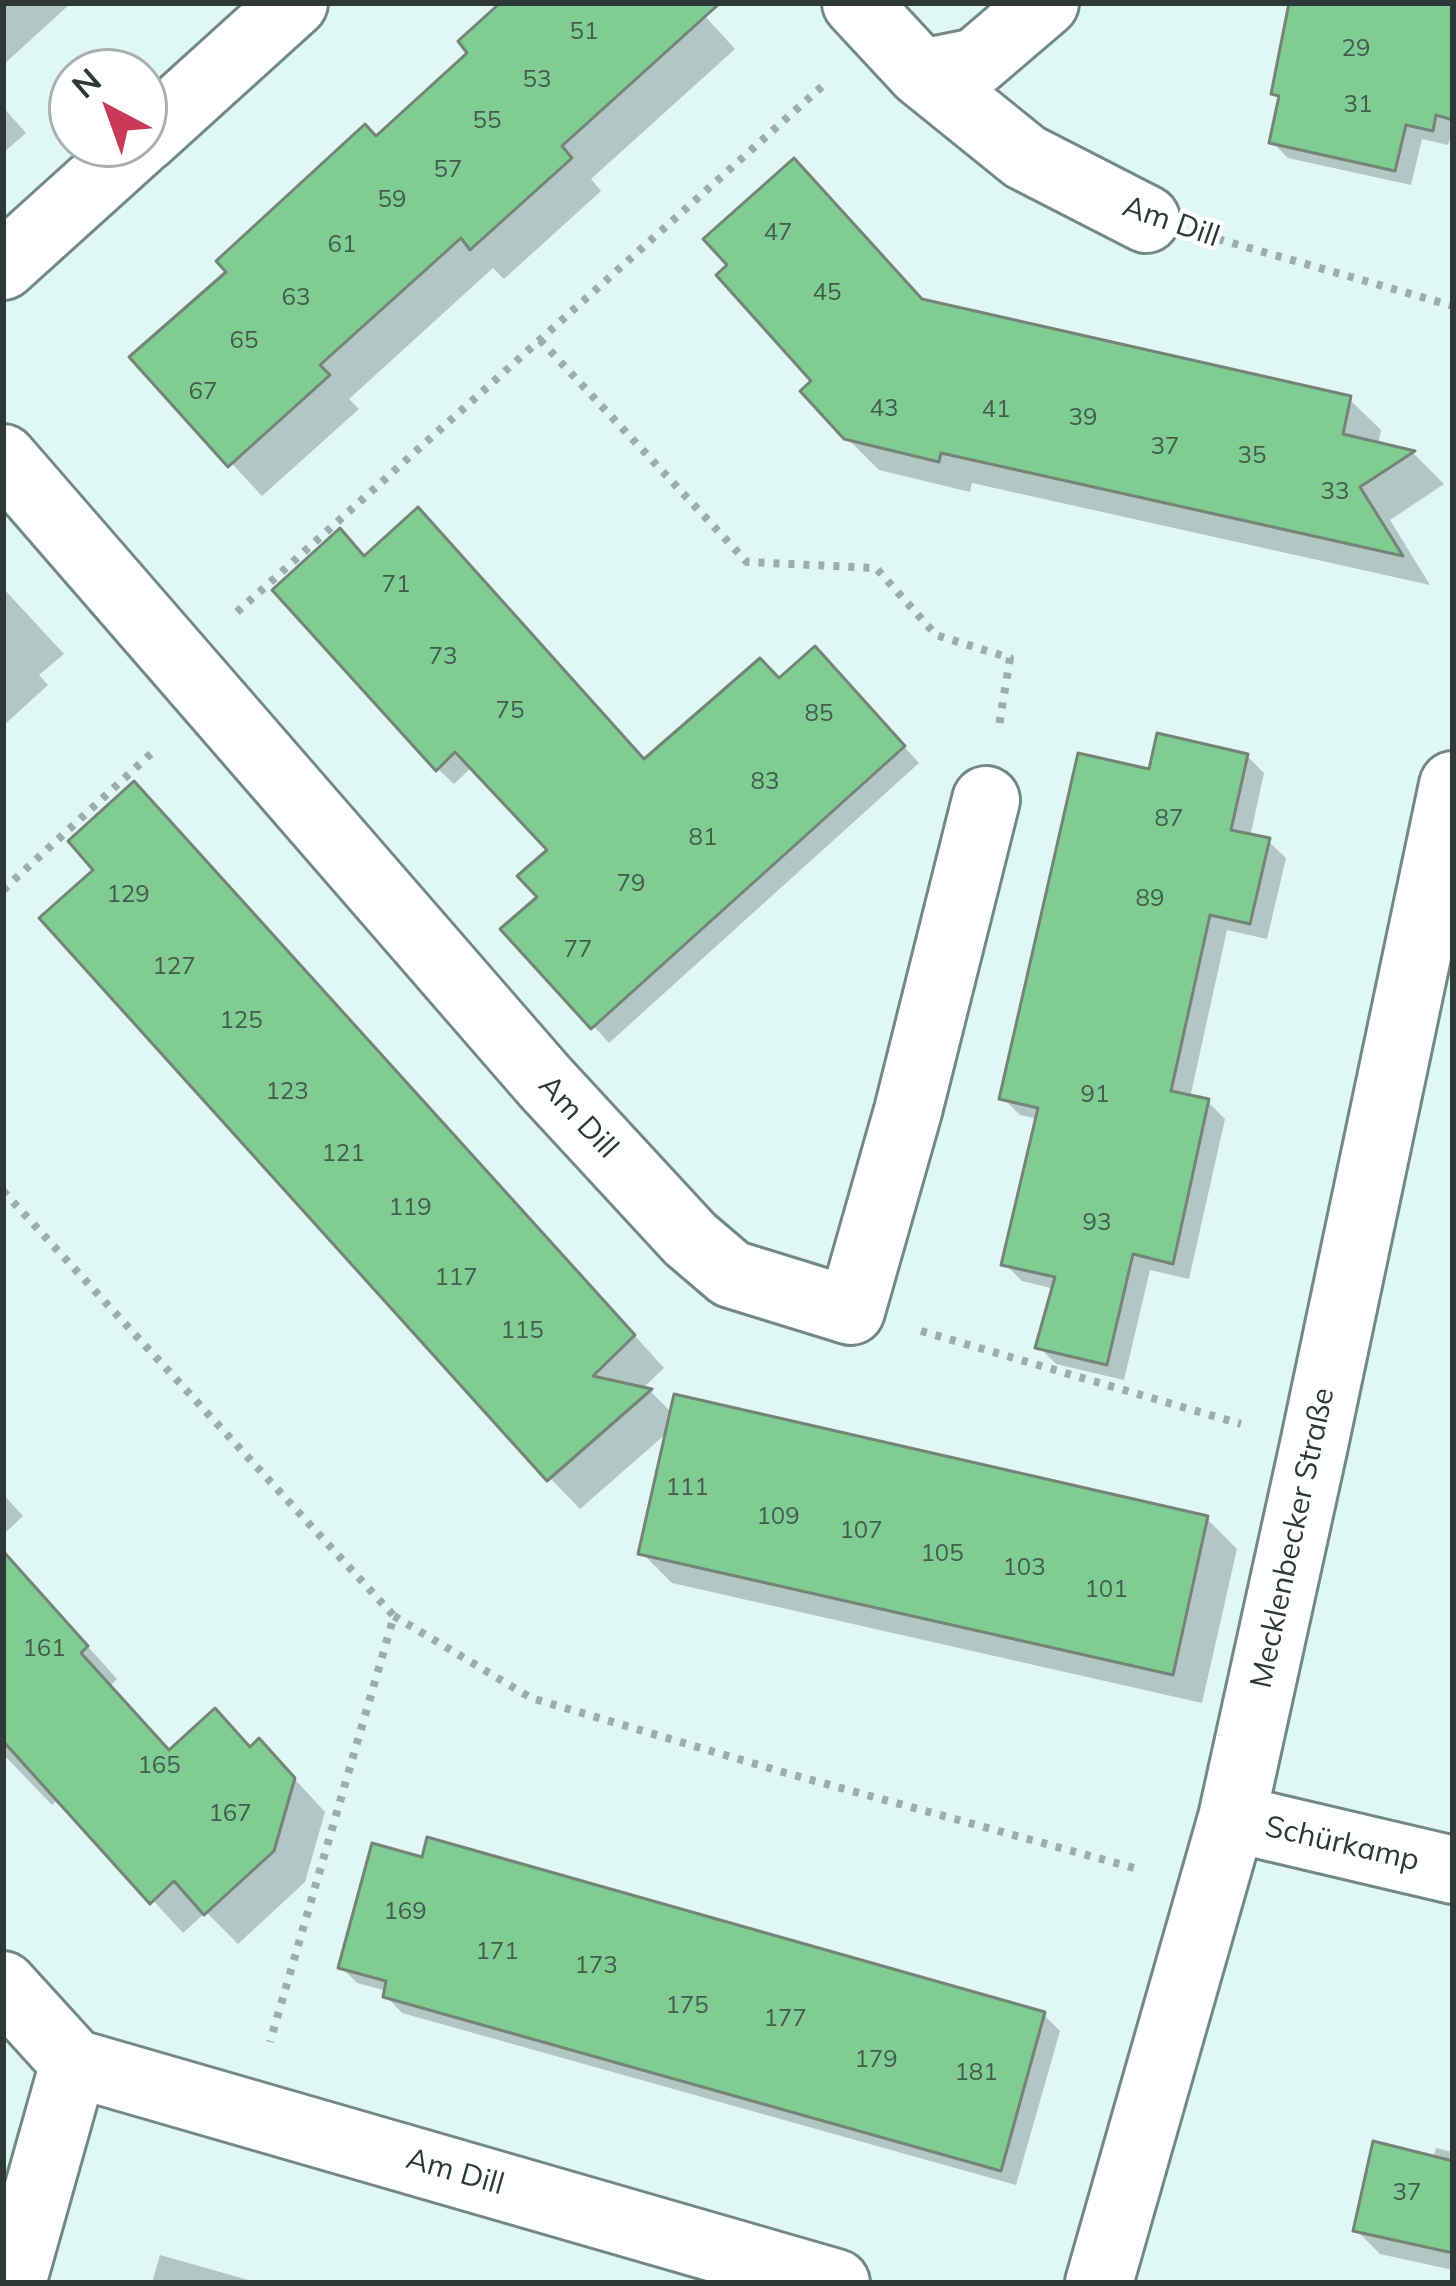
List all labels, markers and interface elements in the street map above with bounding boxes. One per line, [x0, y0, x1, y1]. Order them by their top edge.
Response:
house number: 51 [570, 18, 598, 46]
house number: 29 [1342, 35, 1370, 63]
north arrow [48, 48, 168, 168]
text: N [63, 59, 109, 106]
house number: 53 [523, 66, 551, 94]
house number: 31 [1344, 91, 1372, 119]
house number: 55 [473, 107, 501, 135]
house number: 57 [434, 156, 462, 184]
house number: 59 [378, 186, 406, 214]
street label: Am Dill [1118, 189, 1224, 255]
house number: 47 [764, 219, 792, 247]
house number: 61 [328, 231, 356, 259]
house number: 45 [813, 279, 841, 307]
house number: 63 [282, 284, 310, 312]
house number: 65 [230, 327, 258, 355]
house number: 67 [189, 378, 217, 406]
house number: 43 [870, 395, 898, 423]
house number: 41 [982, 396, 1010, 424]
house number: 39 [1069, 404, 1097, 432]
house number: 37 [1151, 433, 1179, 461]
house number: 35 [1238, 442, 1266, 470]
house number: 33 [1321, 478, 1349, 506]
house number: 71 [382, 571, 410, 599]
house number: 73 [429, 643, 457, 671]
house number: 75 [496, 697, 524, 725]
house number: 85 [805, 700, 833, 728]
house number: 83 [751, 768, 779, 796]
house number: 87 [1155, 805, 1183, 833]
house number: 81 [689, 824, 717, 852]
house number: 79 [617, 870, 645, 898]
house number: 129 [106, 881, 150, 909]
house number: 89 [1136, 885, 1164, 913]
house number: 77 [564, 936, 592, 964]
house number: 127 [152, 953, 196, 981]
house number: 125 [219, 1007, 263, 1035]
street label: Am Dill [531, 1068, 625, 1166]
house number: 123 [265, 1078, 309, 1106]
house number: 91 [1081, 1081, 1109, 1109]
house number: 121 [321, 1140, 365, 1168]
house number: 119 [388, 1194, 432, 1222]
house number: 93 [1083, 1209, 1111, 1237]
house number: 117 [434, 1264, 478, 1292]
house number: 115 [500, 1317, 544, 1345]
street label: Mecklenbecker Straße [1244, 1385, 1342, 1691]
house number: 111 [665, 1474, 709, 1502]
house number: 109 [756, 1503, 800, 1531]
house number: 107 [839, 1517, 883, 1545]
house number: 105 [920, 1540, 964, 1568]
house number: 103 [1002, 1554, 1046, 1582]
house number: 101 [1084, 1576, 1128, 1604]
house number: 161 [22, 1635, 66, 1663]
house number: 165 [137, 1752, 181, 1780]
house number: 167 [208, 1800, 252, 1828]
street label: Schürkamp [1261, 1809, 1423, 1879]
house number: 169 [383, 1898, 427, 1926]
house number: 171 [475, 1938, 519, 1966]
house number: 173 [574, 1952, 618, 1980]
house number: 175 [665, 1992, 709, 2020]
house number: 177 [763, 2005, 807, 2033]
house number: 179 [854, 2046, 898, 2074]
house number: 181 [954, 2059, 998, 2087]
street label: Am Dill [402, 2141, 508, 2203]
house number: 37 [1393, 2179, 1421, 2207]

